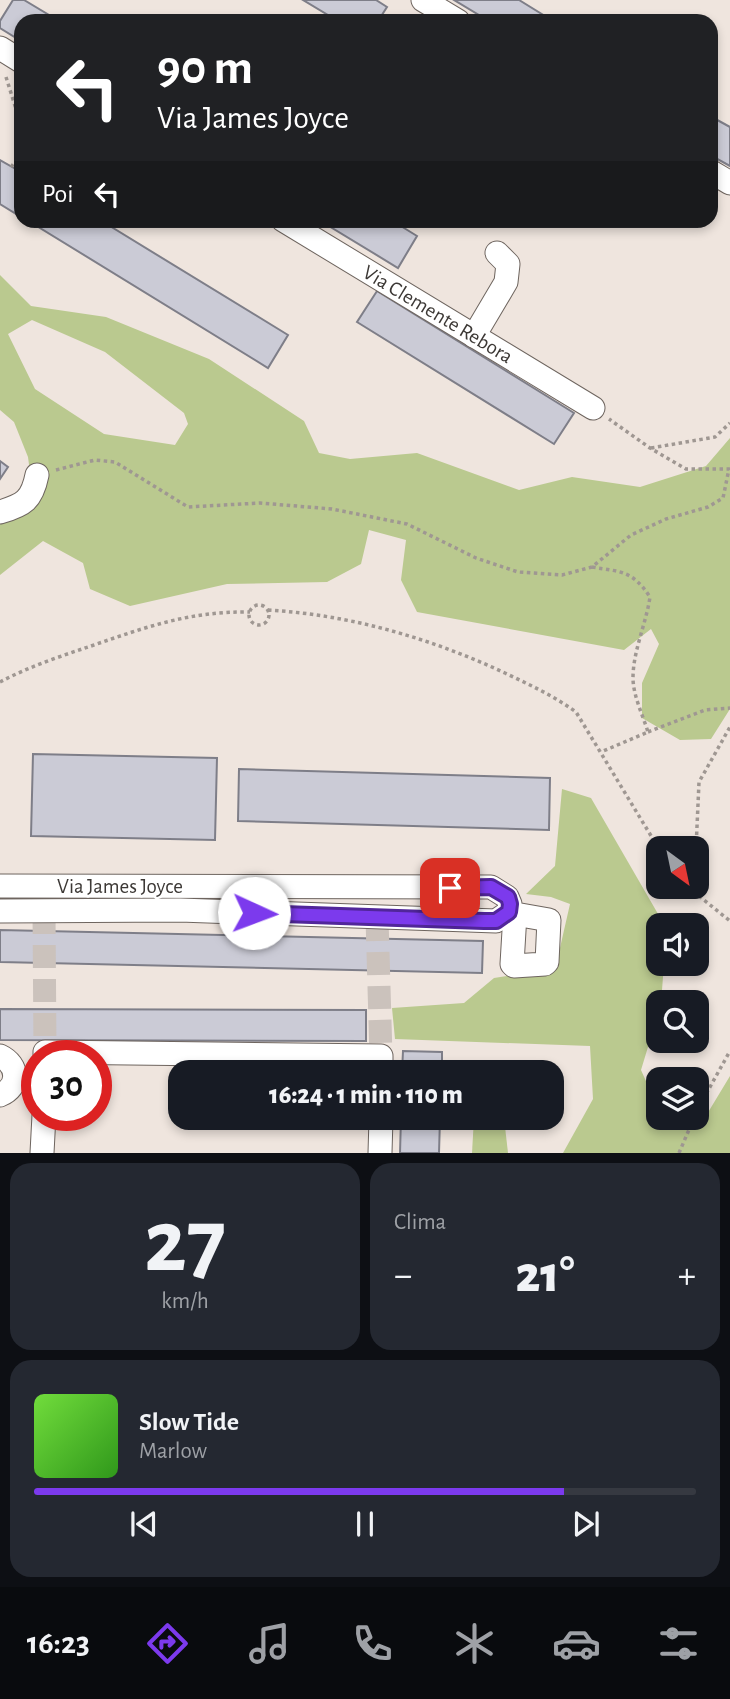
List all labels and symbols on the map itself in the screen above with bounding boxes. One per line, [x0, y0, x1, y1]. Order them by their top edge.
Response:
street label: Via Clemente Rebora [359, 262, 516, 367]
north arrow [646, 836, 709, 900]
pin [420, 858, 480, 918]
street label: Via James Joyce [57, 876, 183, 897]
position arrow [217, 876, 291, 950]
speed limit sign: 30 [21, 1040, 112, 1131]

